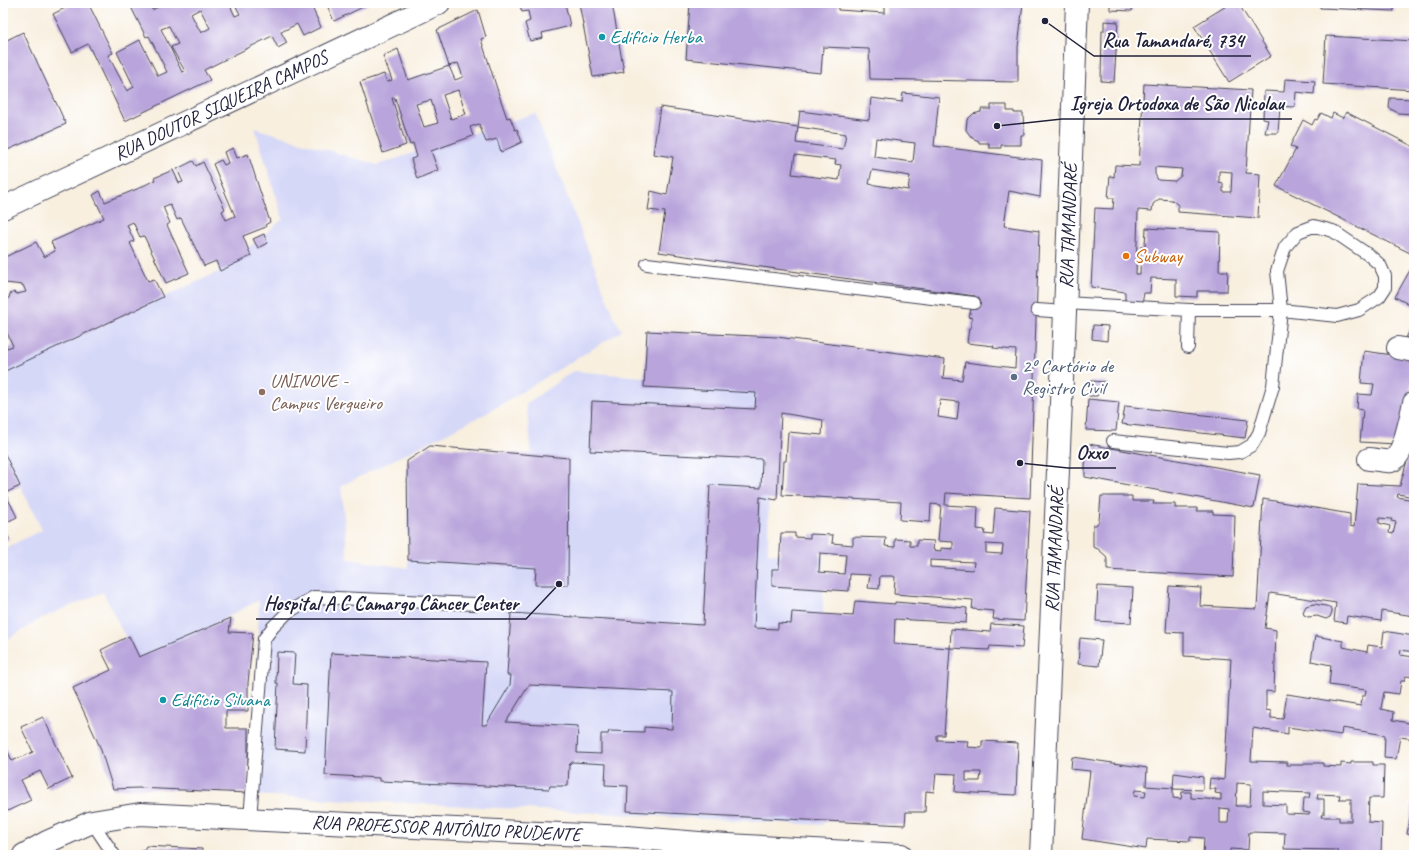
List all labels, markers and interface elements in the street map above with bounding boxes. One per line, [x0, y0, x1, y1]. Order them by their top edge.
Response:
callout: Rua Tamandaré, 734 [1094, 24, 1251, 56]
place label: Edifício Herba [610, 25, 704, 49]
text: Rua Tamandaré, 734 [1102, 28, 1247, 53]
marker: Edifício Herba [597, 32, 607, 42]
street label: RUA DOUTOR SIQUEIRA CAMPOS [110, 44, 334, 166]
callout: Igreja Ortodoxa de São Nicolau [1062, 87, 1292, 119]
text: Igreja Ortodoxa de São Nicolau [1070, 91, 1285, 116]
street label: RUA TAMANDARÉ [1054, 160, 1083, 289]
place label: Subway [1134, 244, 1183, 268]
marker: Subway [1121, 251, 1131, 261]
place label: 2º Cartório de Registro Civil [1022, 354, 1115, 400]
place label: UNINOVE - Campus Vergueiro [270, 369, 383, 415]
marker: 2º Cartório de Registro Civil [1009, 372, 1019, 382]
marker: UNINOVE - Campus Vergueiro [257, 387, 267, 397]
callout: Oxxo [1068, 436, 1116, 468]
text: Oxxo [1076, 440, 1110, 465]
street label: RUA TAMANDARÉ [1040, 484, 1069, 612]
callout: Hospital A C Camargo Câncer Center [256, 587, 526, 619]
text: Hospital A C Camargo Câncer Center [264, 591, 521, 616]
place label: Edifício Silvana [171, 688, 271, 712]
marker: Edifício Silvana [158, 695, 168, 705]
street label: RUA PROFESSOR ANTÔNIO PRUDENTE [311, 810, 584, 847]

